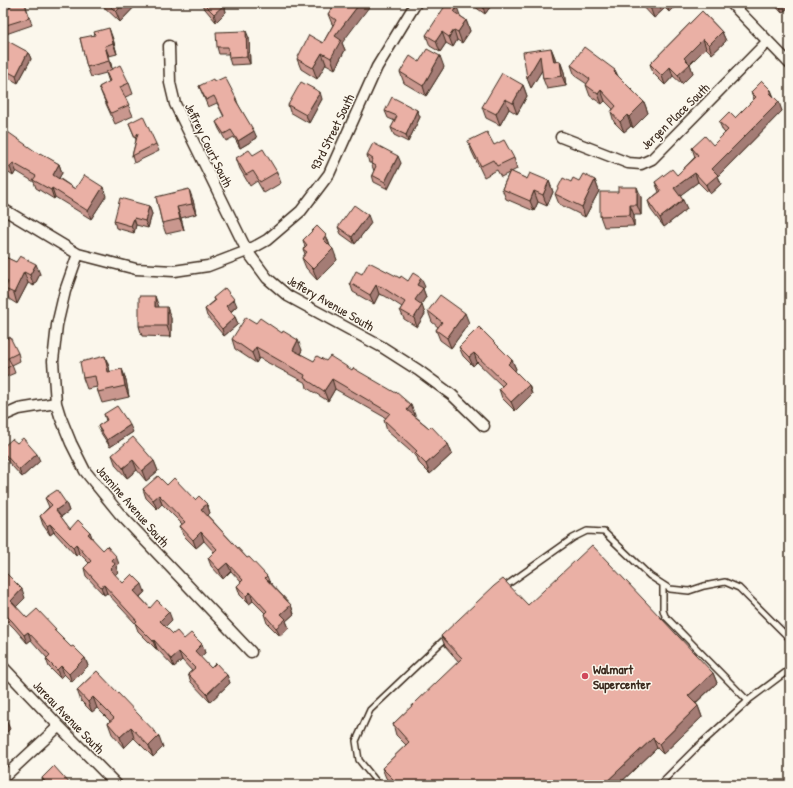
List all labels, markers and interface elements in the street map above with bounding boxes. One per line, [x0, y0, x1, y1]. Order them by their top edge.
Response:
street label: Jergen Place South [637, 78, 714, 153]
street label: 93rd Street South [306, 90, 359, 173]
street label: Jeffrey Court South [181, 100, 237, 191]
street label: Jeffery Avenue South [284, 271, 378, 336]
street label: Jasmine Avenue South [92, 461, 174, 551]
place label: Walmart Supercenter [593, 660, 652, 694]
marker: Walmart Supercenter [580, 671, 590, 681]
street label: Jareau Avenue South [29, 676, 109, 758]

